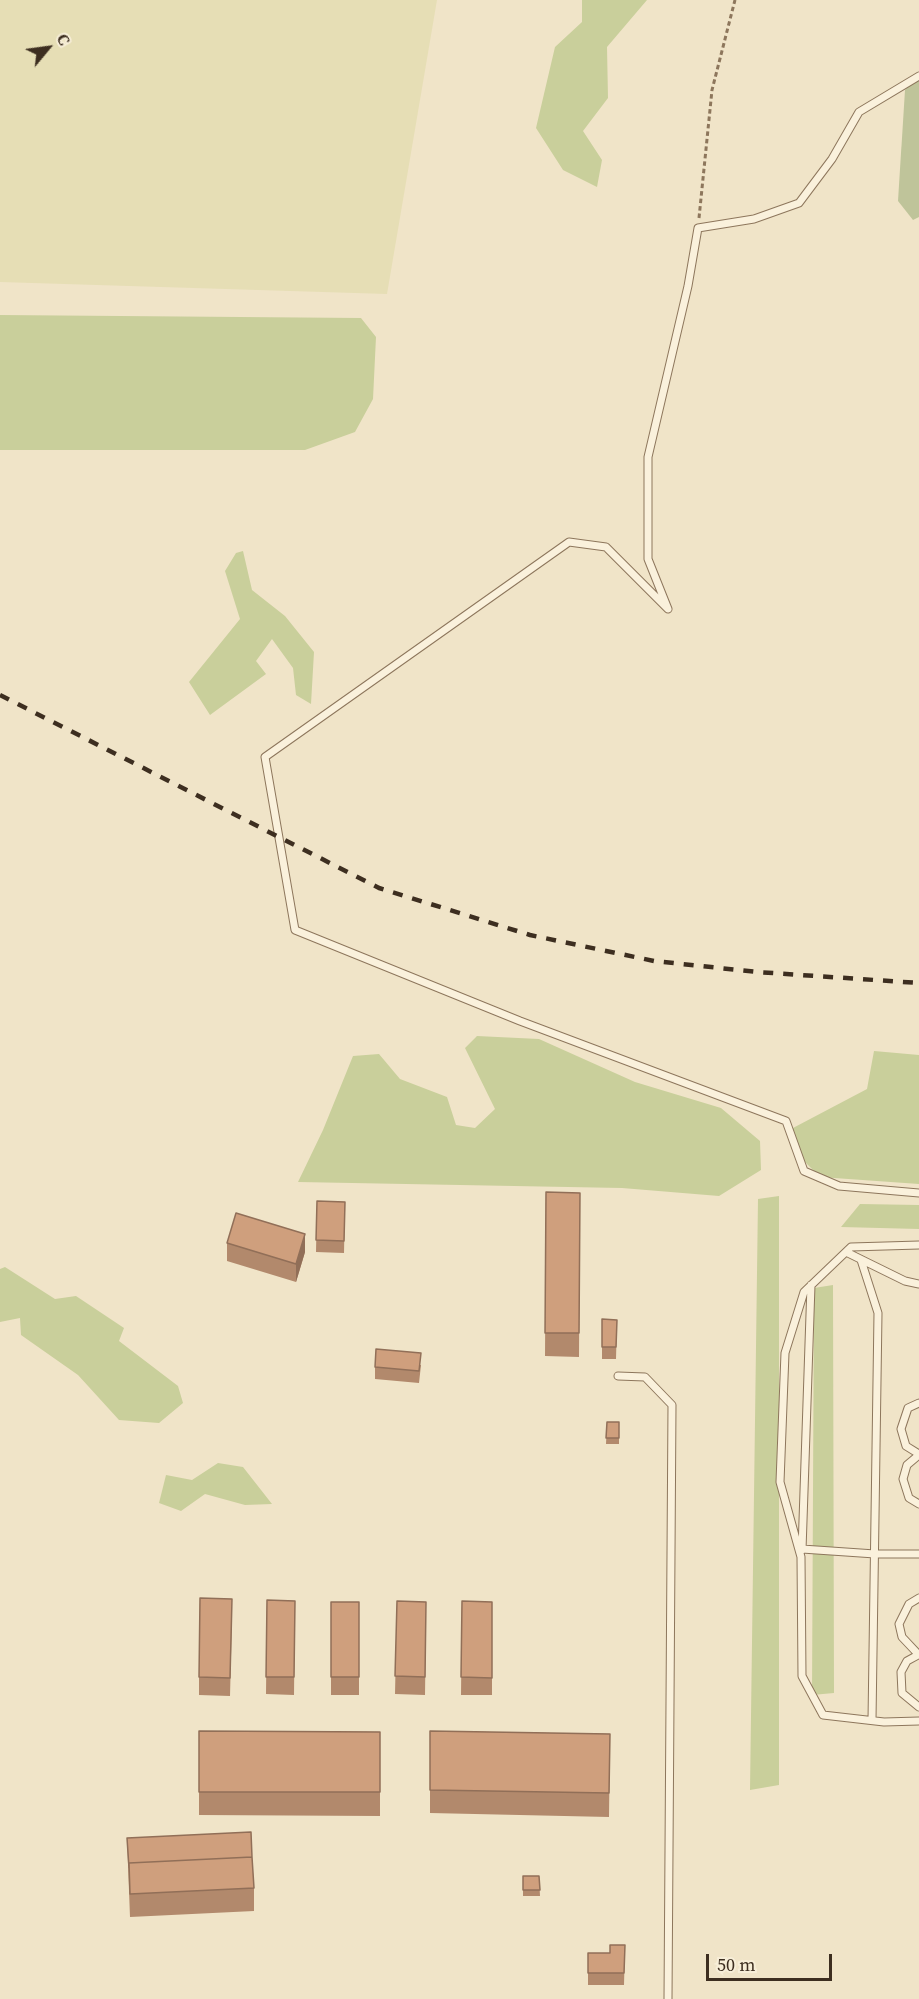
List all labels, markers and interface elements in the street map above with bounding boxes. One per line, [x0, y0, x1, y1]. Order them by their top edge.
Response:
north arrow [18, 18, 78, 78]
text: С [52, 30, 76, 49]
scale bar [709, 1942, 835, 1980]
text: 50 m [717, 1952, 755, 1977]

